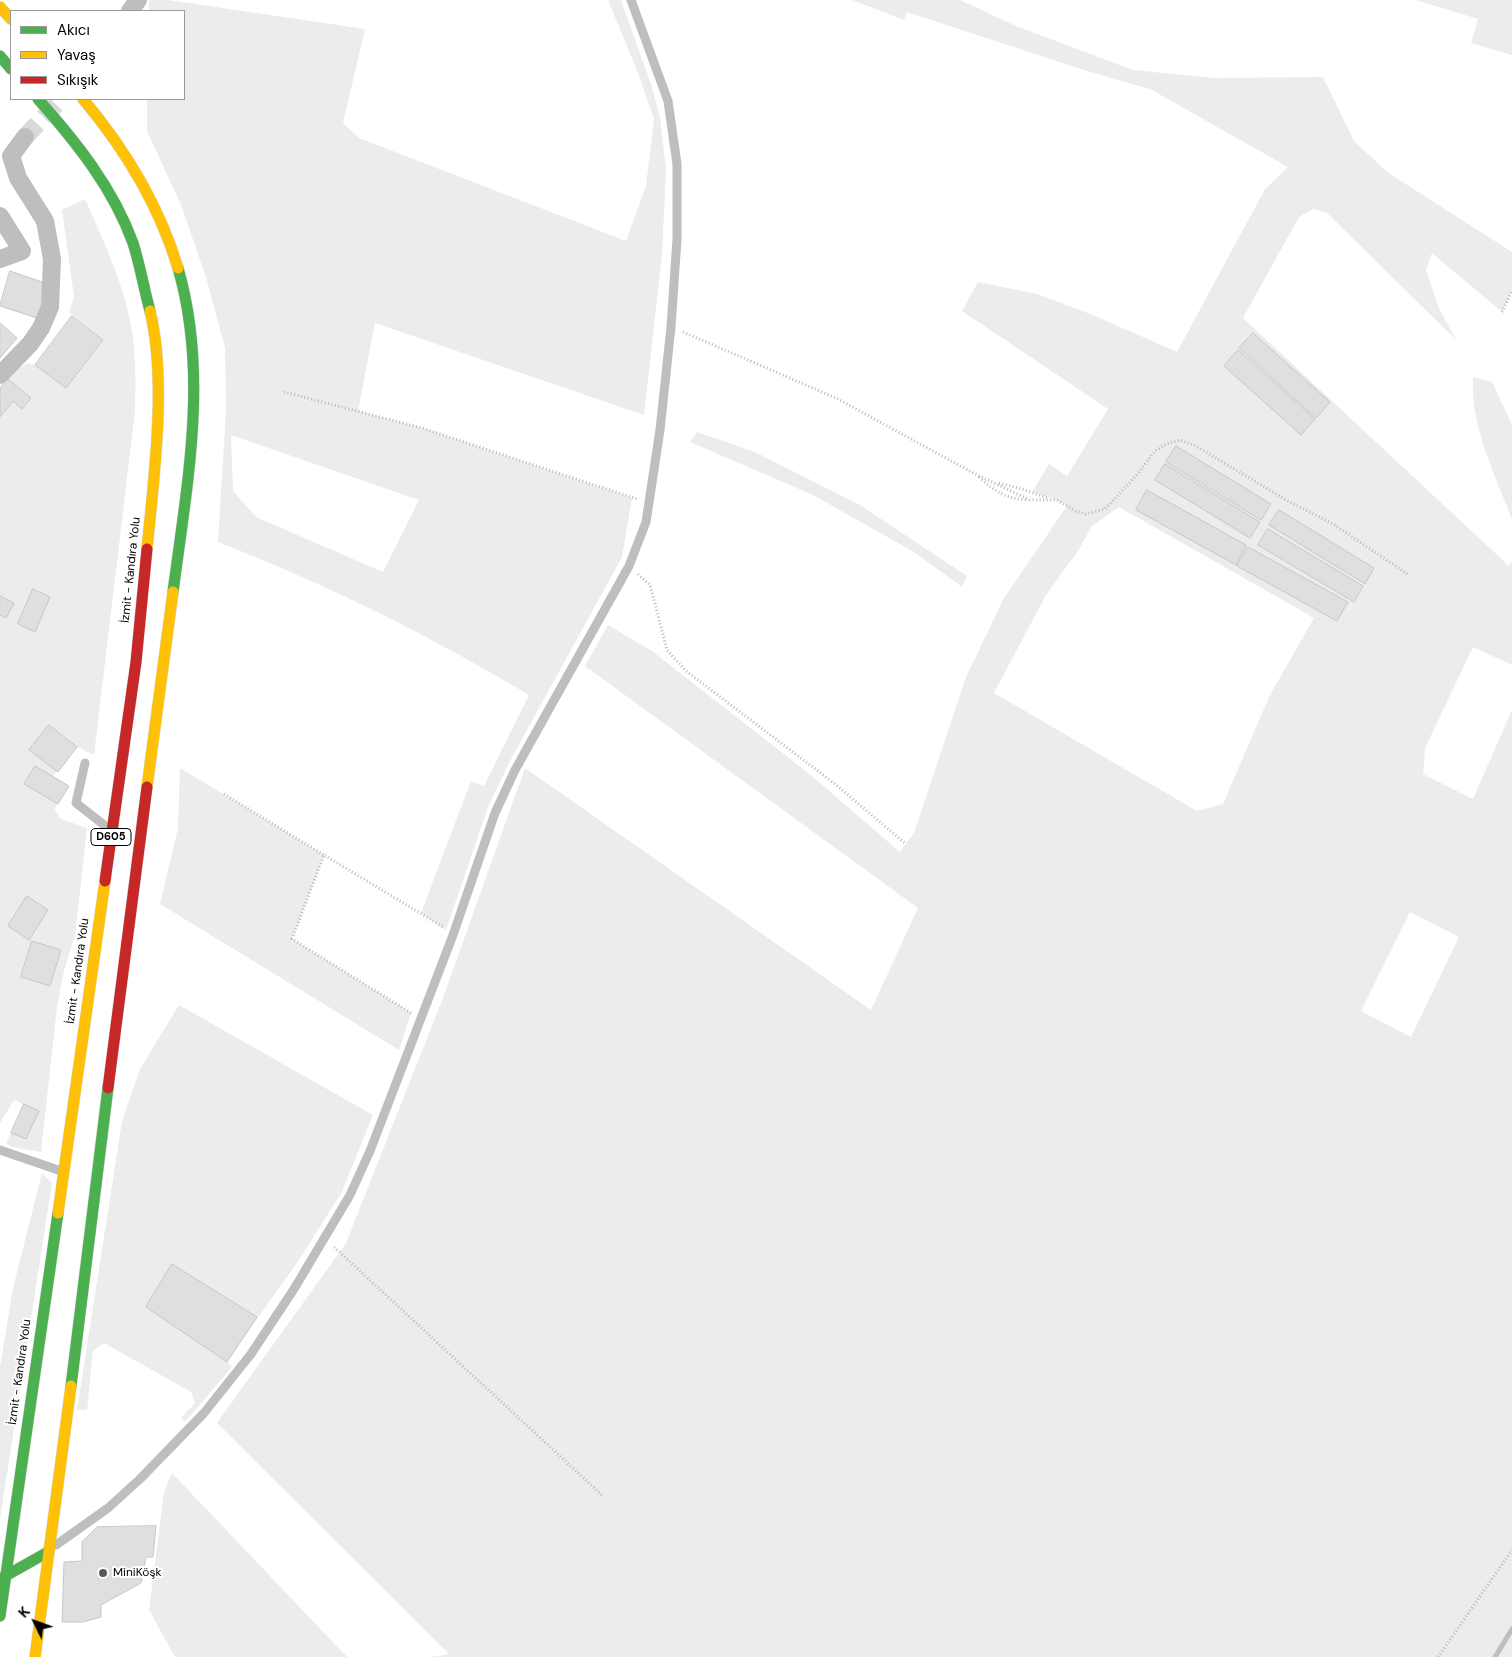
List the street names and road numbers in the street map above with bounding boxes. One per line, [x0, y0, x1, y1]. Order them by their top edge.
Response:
street label: İzmit - Kandıra Yolu [118, 516, 144, 624]
road number: D605 [91, 829, 131, 846]
street label: İzmit - Kandıra Yolu [63, 917, 93, 1025]
street label: İzmit - Kandıra Yolu [5, 1318, 35, 1426]

